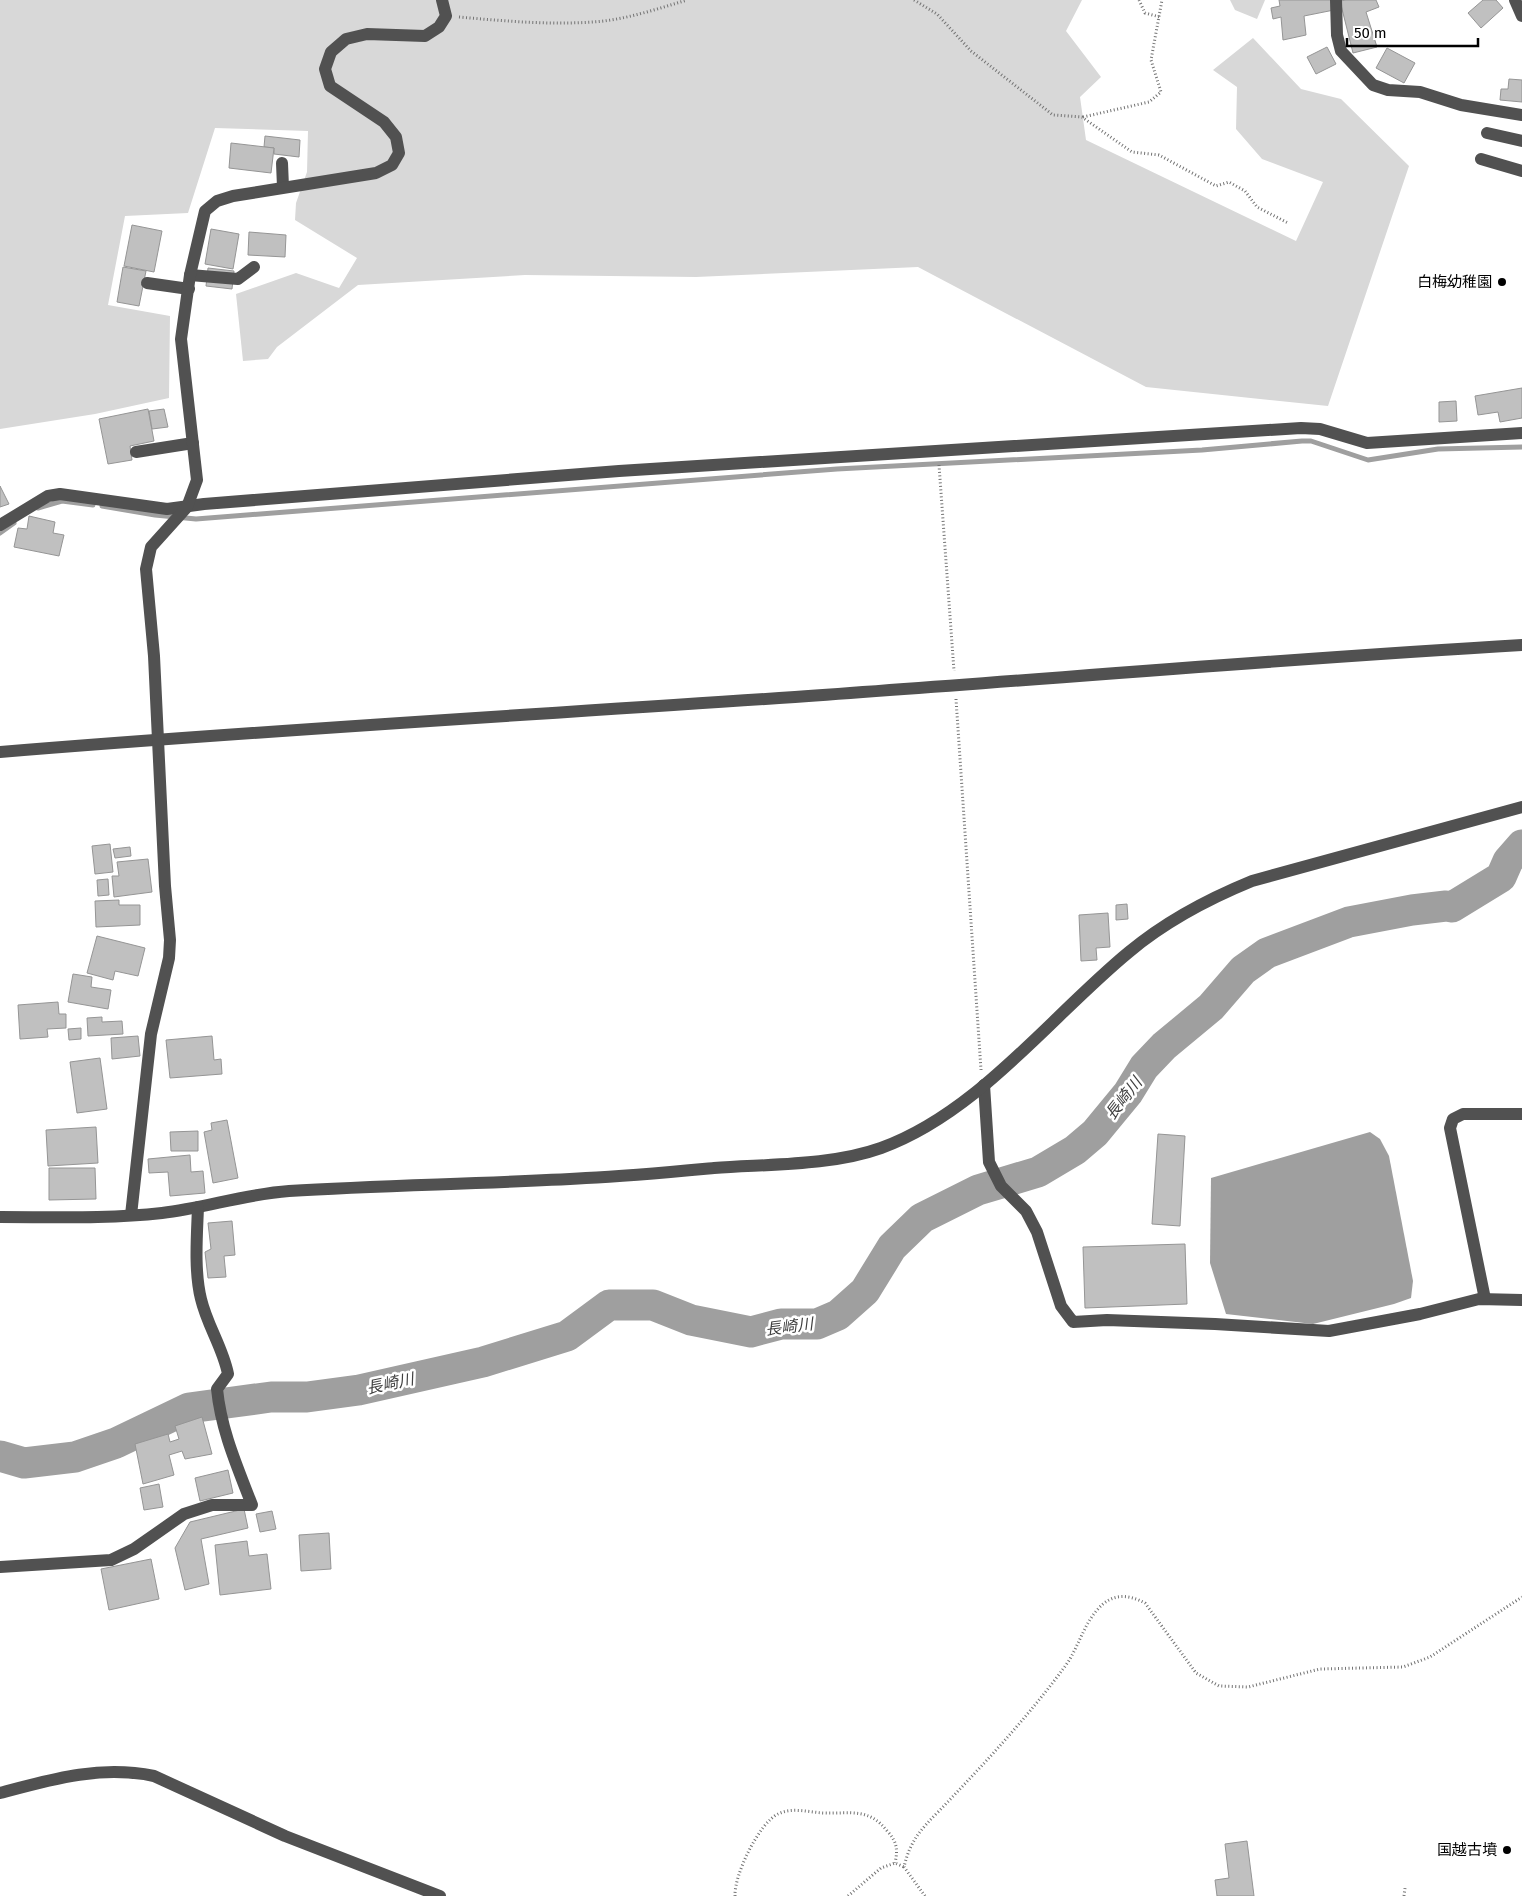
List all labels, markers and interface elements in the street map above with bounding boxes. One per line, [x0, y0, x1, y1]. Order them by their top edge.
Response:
scale bar [1347, 15, 1478, 47]
text: 50 m [1354, 24, 1387, 42]
place label: 白梅幼稚園 [1417, 273, 1492, 291]
marker: 白梅幼稚園 [1496, 276, 1508, 288]
water label: 長崎川 [1101, 1072, 1147, 1123]
water label: 長崎川 [764, 1314, 816, 1339]
water label: 長崎川 [365, 1369, 418, 1398]
place label: 国越古墳 [1437, 1841, 1497, 1859]
marker: 国越古墳 [1501, 1844, 1513, 1856]

